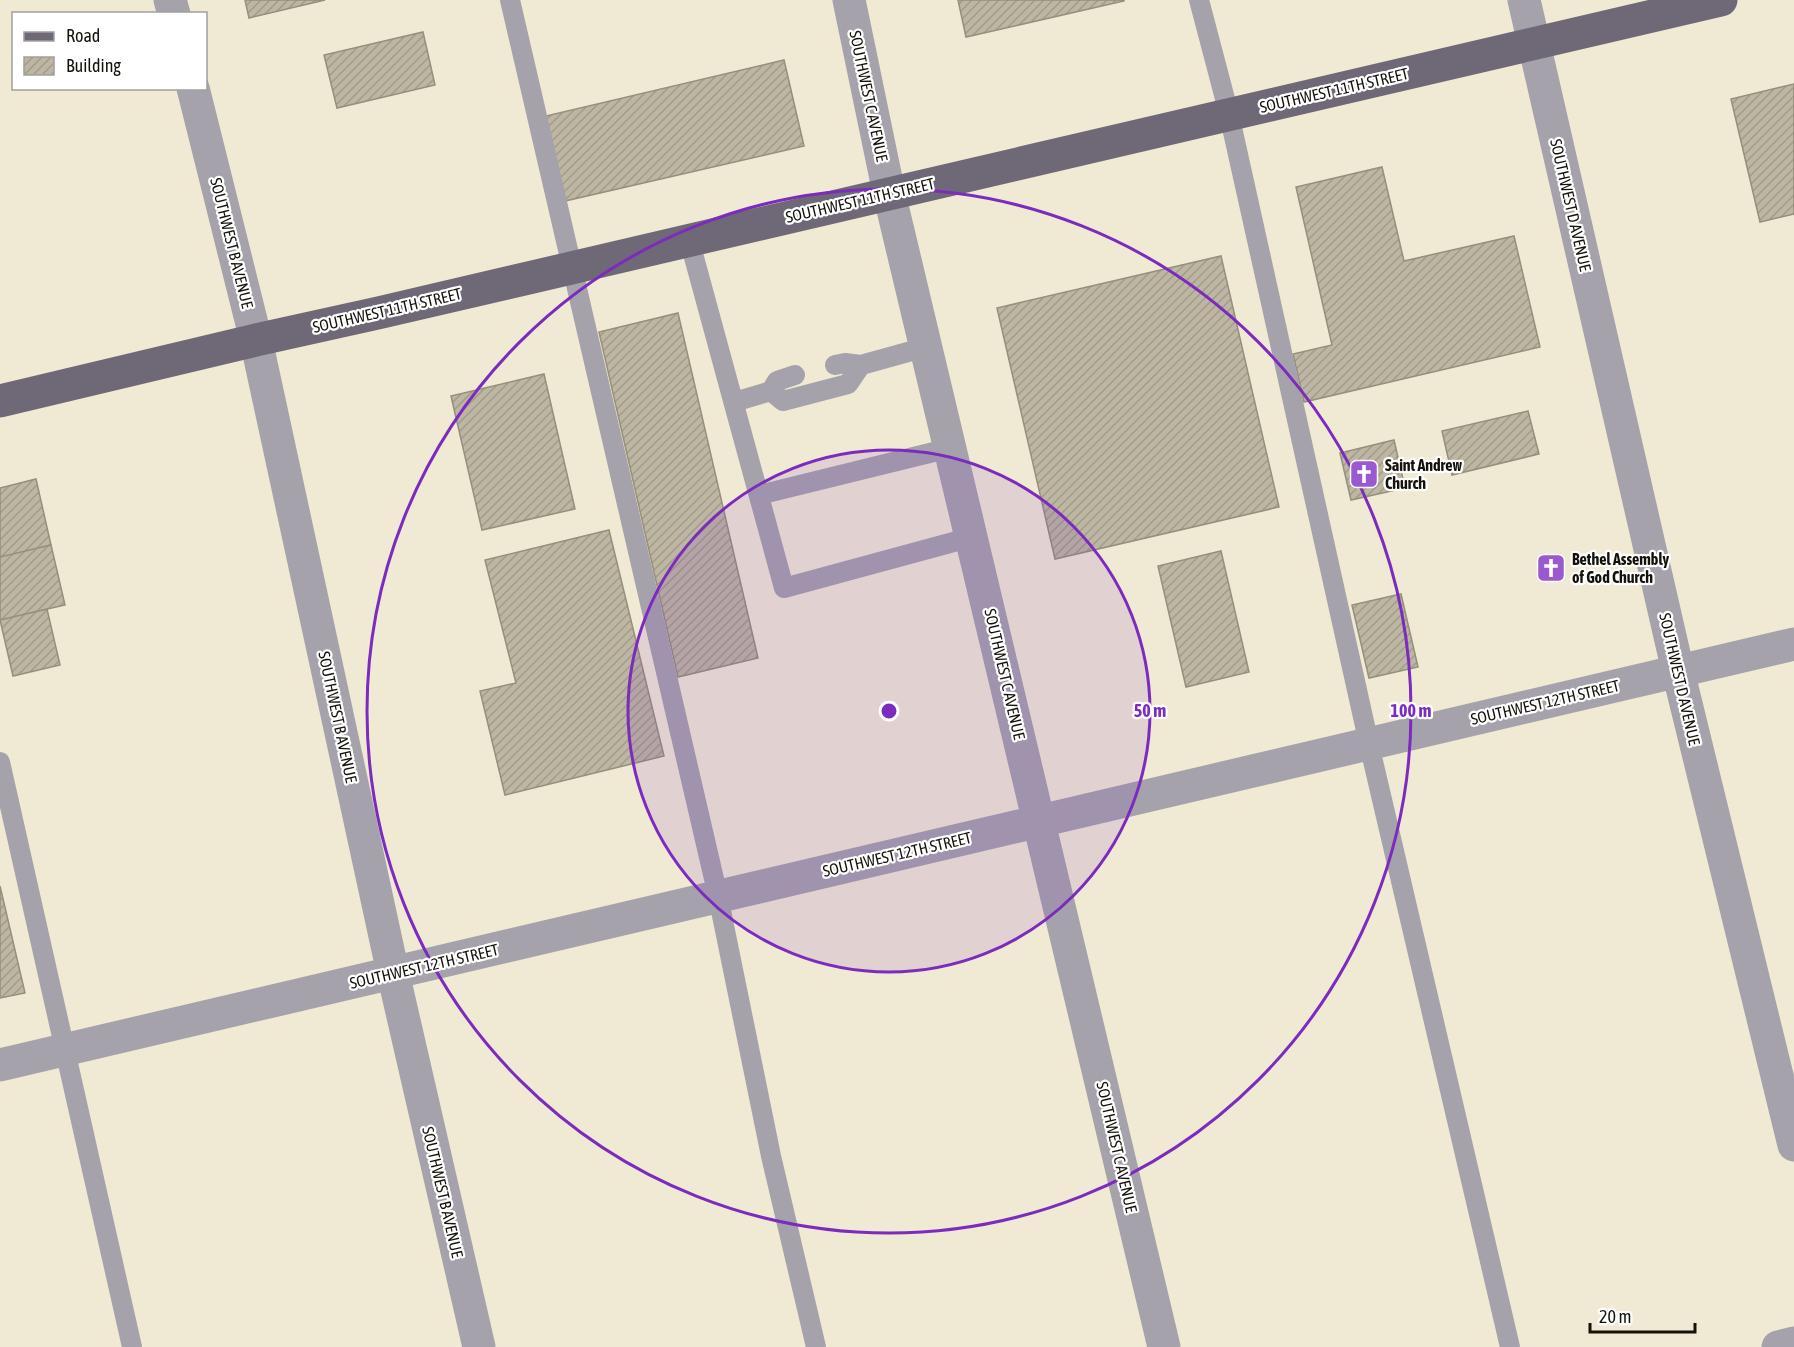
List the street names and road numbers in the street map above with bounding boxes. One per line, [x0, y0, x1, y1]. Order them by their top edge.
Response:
street label: SOUTHWEST C AVENUE [846, 29, 892, 163]
street label: SOUTHWEST 11TH STREET [1258, 64, 1410, 116]
street label: SOUTHWEST D AVENUE [1547, 137, 1595, 273]
street label: SOUTHWEST 11TH STREET [784, 174, 936, 226]
street label: SOUTHWEST B AVENUE [207, 176, 257, 310]
street label: SOUTHWEST 11TH STREET [311, 284, 463, 336]
street label: SOUTHWEST C AVENUE [981, 607, 1029, 741]
street label: SOUTHWEST D AVENUE [1656, 611, 1704, 747]
street label: SOUTHWEST B AVENUE [315, 650, 361, 784]
street label: SOUTHWEST 12TH STREET [1469, 676, 1621, 728]
street label: SOUTHWEST 12TH STREET [821, 828, 973, 880]
street label: SOUTHWEST 12TH STREET [348, 940, 500, 992]
street label: SOUTHWEST C AVENUE [1093, 1080, 1141, 1214]
street label: SOUTHWEST B AVENUE [419, 1125, 467, 1259]

